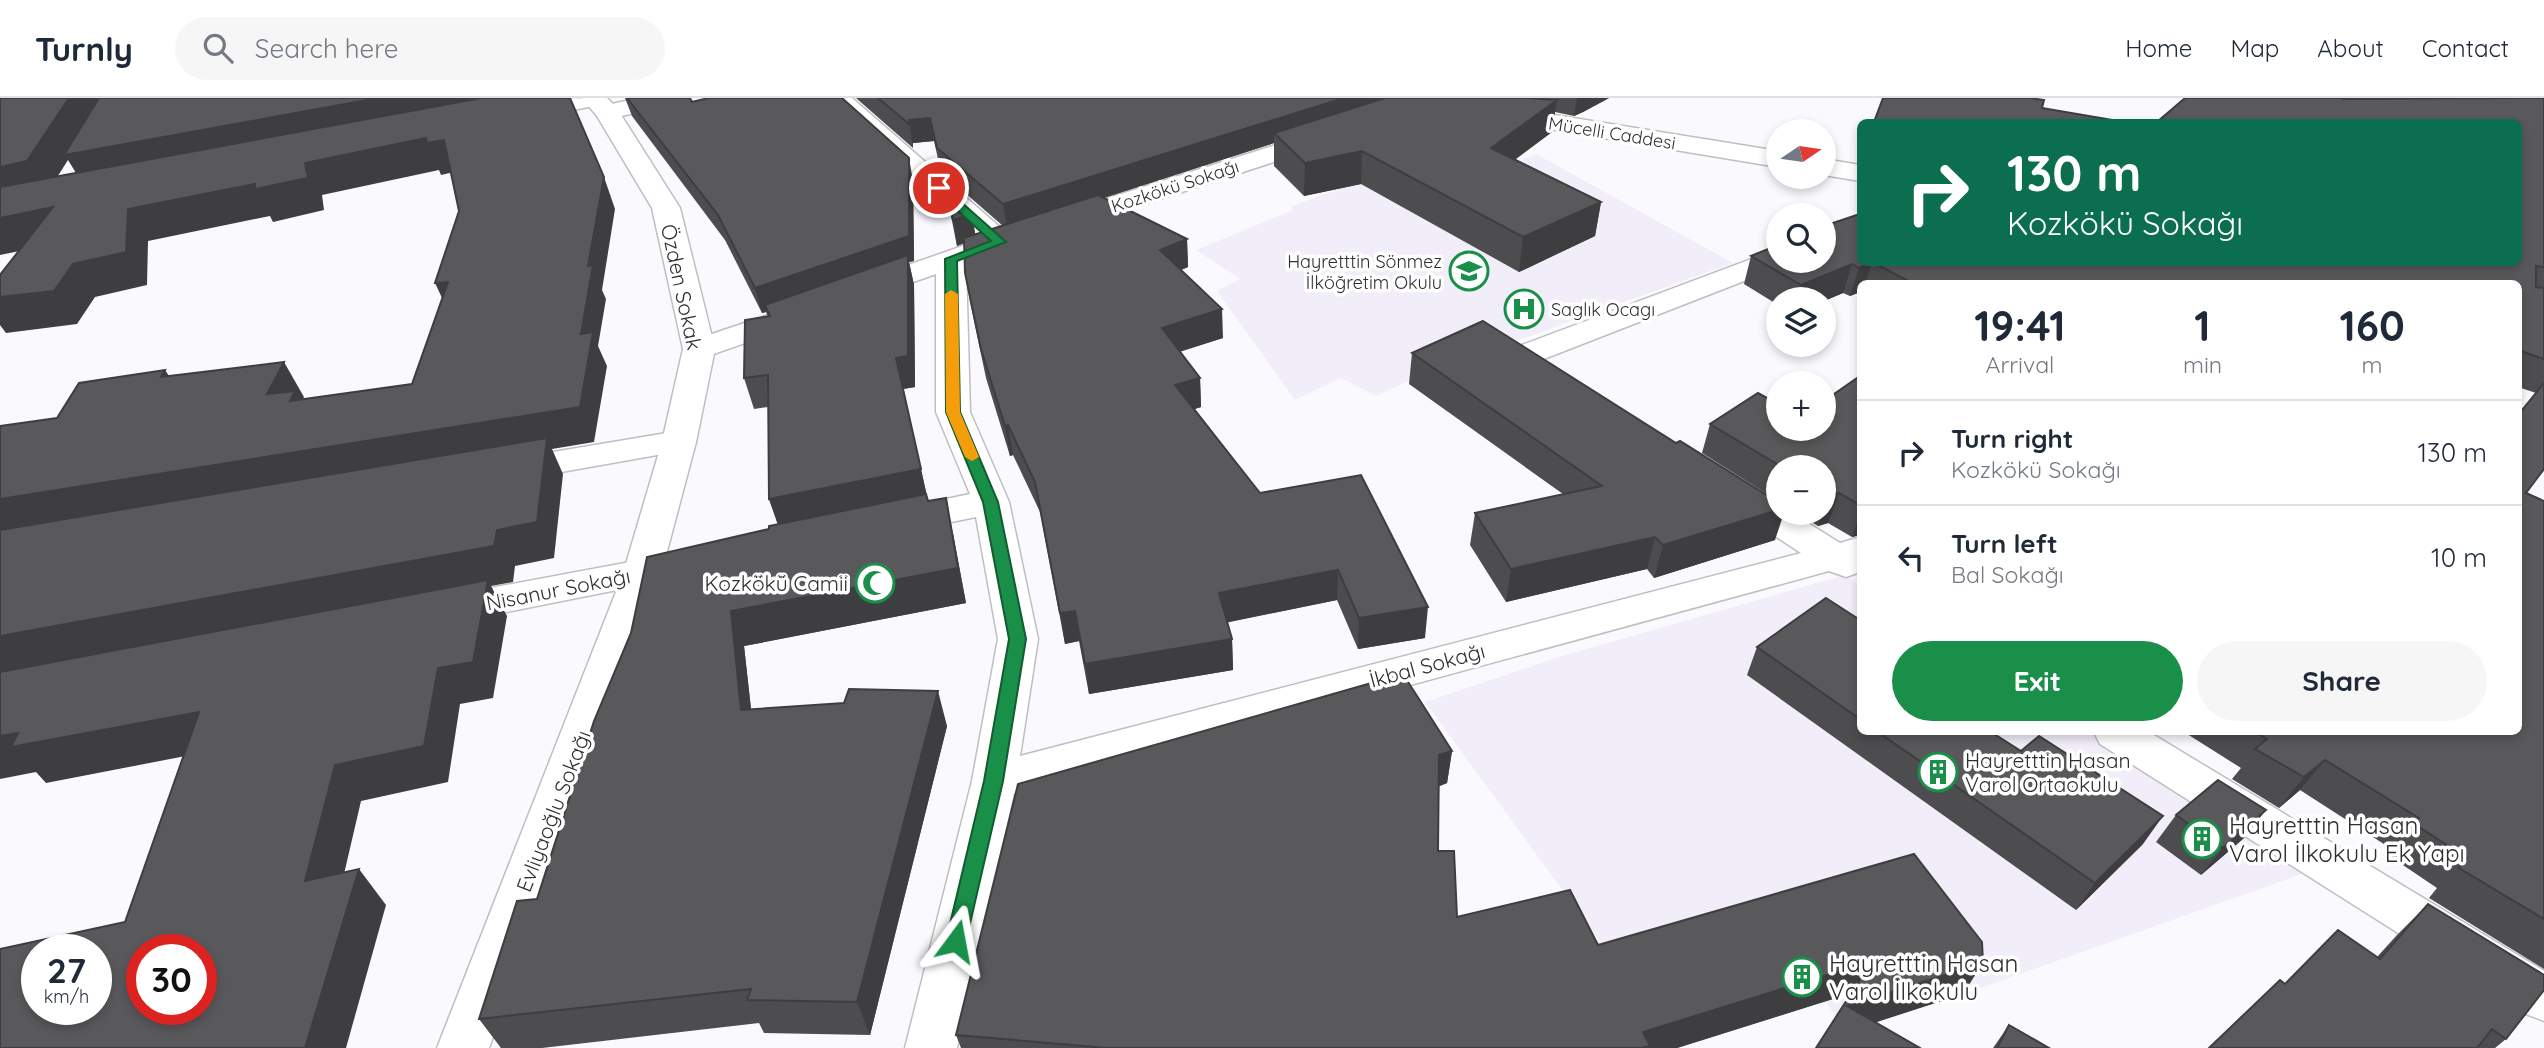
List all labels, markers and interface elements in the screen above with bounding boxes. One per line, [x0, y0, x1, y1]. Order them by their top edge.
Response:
search box [175, 17, 665, 80]
text: Turnly [35, 28, 133, 69]
icon: search [199, 29, 237, 67]
text: Search here [255, 32, 398, 65]
text: Home [2125, 33, 2192, 63]
text: Map [2230, 33, 2279, 63]
text: About [2317, 33, 2384, 63]
text: Contact [2422, 33, 2509, 63]
street label: Mücelli Caddesi [1547, 112, 1677, 154]
north arrow [1766, 119, 1836, 189]
map controls [1766, 119, 1836, 525]
text: 130 m [2007, 142, 2141, 203]
icon: right [1892, 147, 1983, 238]
street label: Kozkökü Sokağı [1108, 155, 1242, 217]
pin [909, 158, 969, 218]
icon: arrive [920, 169, 958, 207]
button: search [1766, 203, 1836, 273]
text: Kozkökü Sokağı [2007, 203, 2243, 243]
street label: Özden Sokak [656, 222, 708, 352]
place label: Hayretttin Sönmez İlköğretim Okulu [1287, 250, 1442, 294]
school or university icon: Hayretttin Sönmez İlköğretim Okulu [1448, 250, 1490, 292]
button: layers [1766, 287, 1836, 357]
hospital icon: Saglık Ocagı [1503, 288, 1545, 330]
place label: Saglık Ocagı [1551, 298, 1655, 321]
text: 19:41 [1974, 299, 2066, 352]
text: 1 [2194, 299, 2211, 352]
text: 160 [2339, 299, 2405, 352]
text: Arrival [1986, 350, 2054, 379]
text: min [2183, 350, 2222, 379]
text: m [2362, 350, 2383, 379]
button: + [1766, 371, 1836, 441]
text: Turn right [1951, 422, 2073, 455]
icon: right [1892, 434, 1930, 472]
text: 130 m [2417, 436, 2487, 469]
button: − [1766, 455, 1836, 525]
text: Kozkökü Sokağı [1951, 455, 2121, 484]
text: Turn left [1951, 527, 2058, 560]
icon: left [1892, 539, 1930, 577]
text: 10 m [2431, 541, 2487, 574]
text: Bal Sokağı [1951, 560, 2064, 589]
street label: Nisanur Sokağı [484, 562, 632, 616]
mosque icon: Kozkökü Camii [854, 562, 896, 604]
place label: Kozkökü Camii [704, 570, 848, 596]
street label: İkbal Sokağı [1366, 637, 1488, 693]
button: Exit [1892, 641, 2183, 721]
button: Share [2197, 641, 2487, 721]
street label: Evliyaoğlu Sokağı [510, 727, 596, 895]
place label: Hayretttin Hasan Varol Ortaokulu [1965, 747, 2131, 797]
building icon: Hayretttin Hasan Varol Ortaokulu [1917, 751, 1959, 793]
place label: Hayretttin Hasan Varol İlkokulu Ek Yapı [2229, 810, 2465, 868]
building icon: Hayretttin Hasan Varol İlkokulu Ek Yapı [2181, 818, 2223, 860]
position arrow [919, 904, 993, 978]
speed limit sign: 30 [126, 934, 217, 1025]
text: 27 [47, 948, 86, 992]
place label: Hayretttin Hasan Varol İlkokulu [1829, 948, 2018, 1006]
building icon: Hayretttin Hasan Varol İlkokulu [1781, 956, 1823, 998]
text: km/h [44, 985, 89, 1008]

